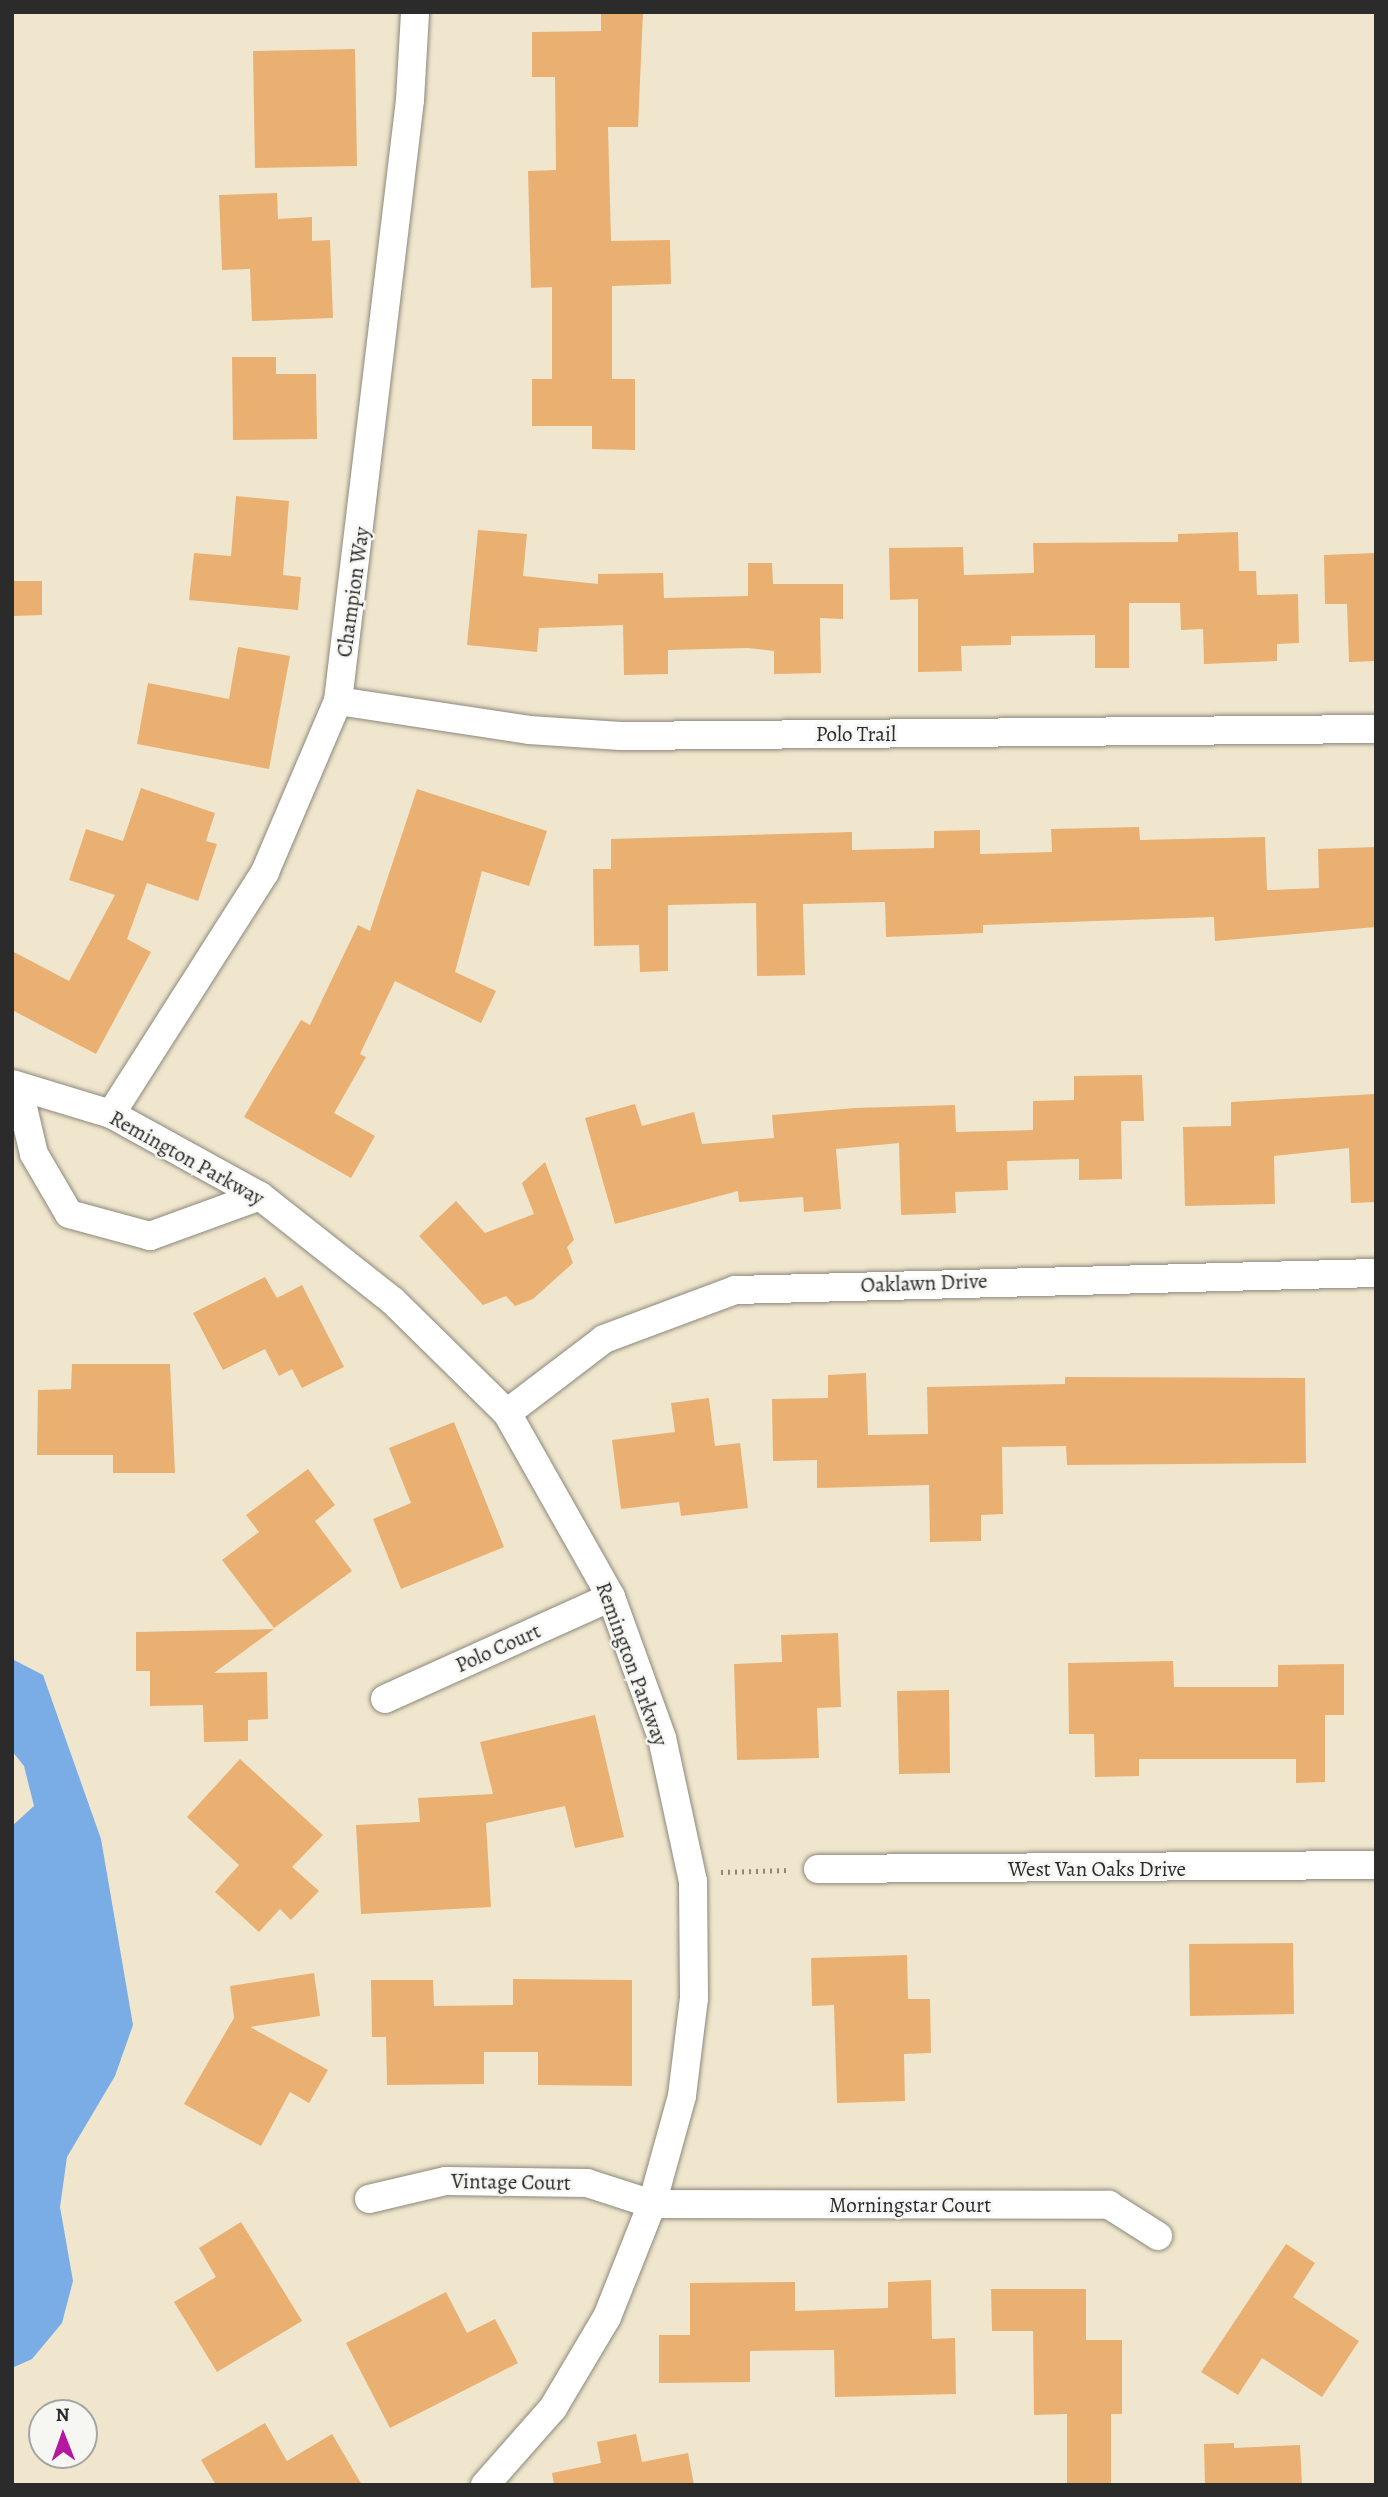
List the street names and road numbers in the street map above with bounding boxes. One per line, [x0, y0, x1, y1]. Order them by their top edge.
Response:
street label: Champion Way [331, 525, 375, 659]
street label: Polo Trail [816, 721, 896, 747]
street label: Remington Parkway [105, 1105, 269, 1211]
street label: Oaklawn Drive [860, 1268, 988, 1298]
street label: Remington Parkway [591, 1579, 673, 1749]
street label: Polo Court [452, 1618, 544, 1678]
street label: West Van Oaks Drive [1008, 1856, 1186, 1882]
street label: Vintage Court [451, 2168, 571, 2196]
street label: Morningstar Court [829, 2192, 991, 2218]

